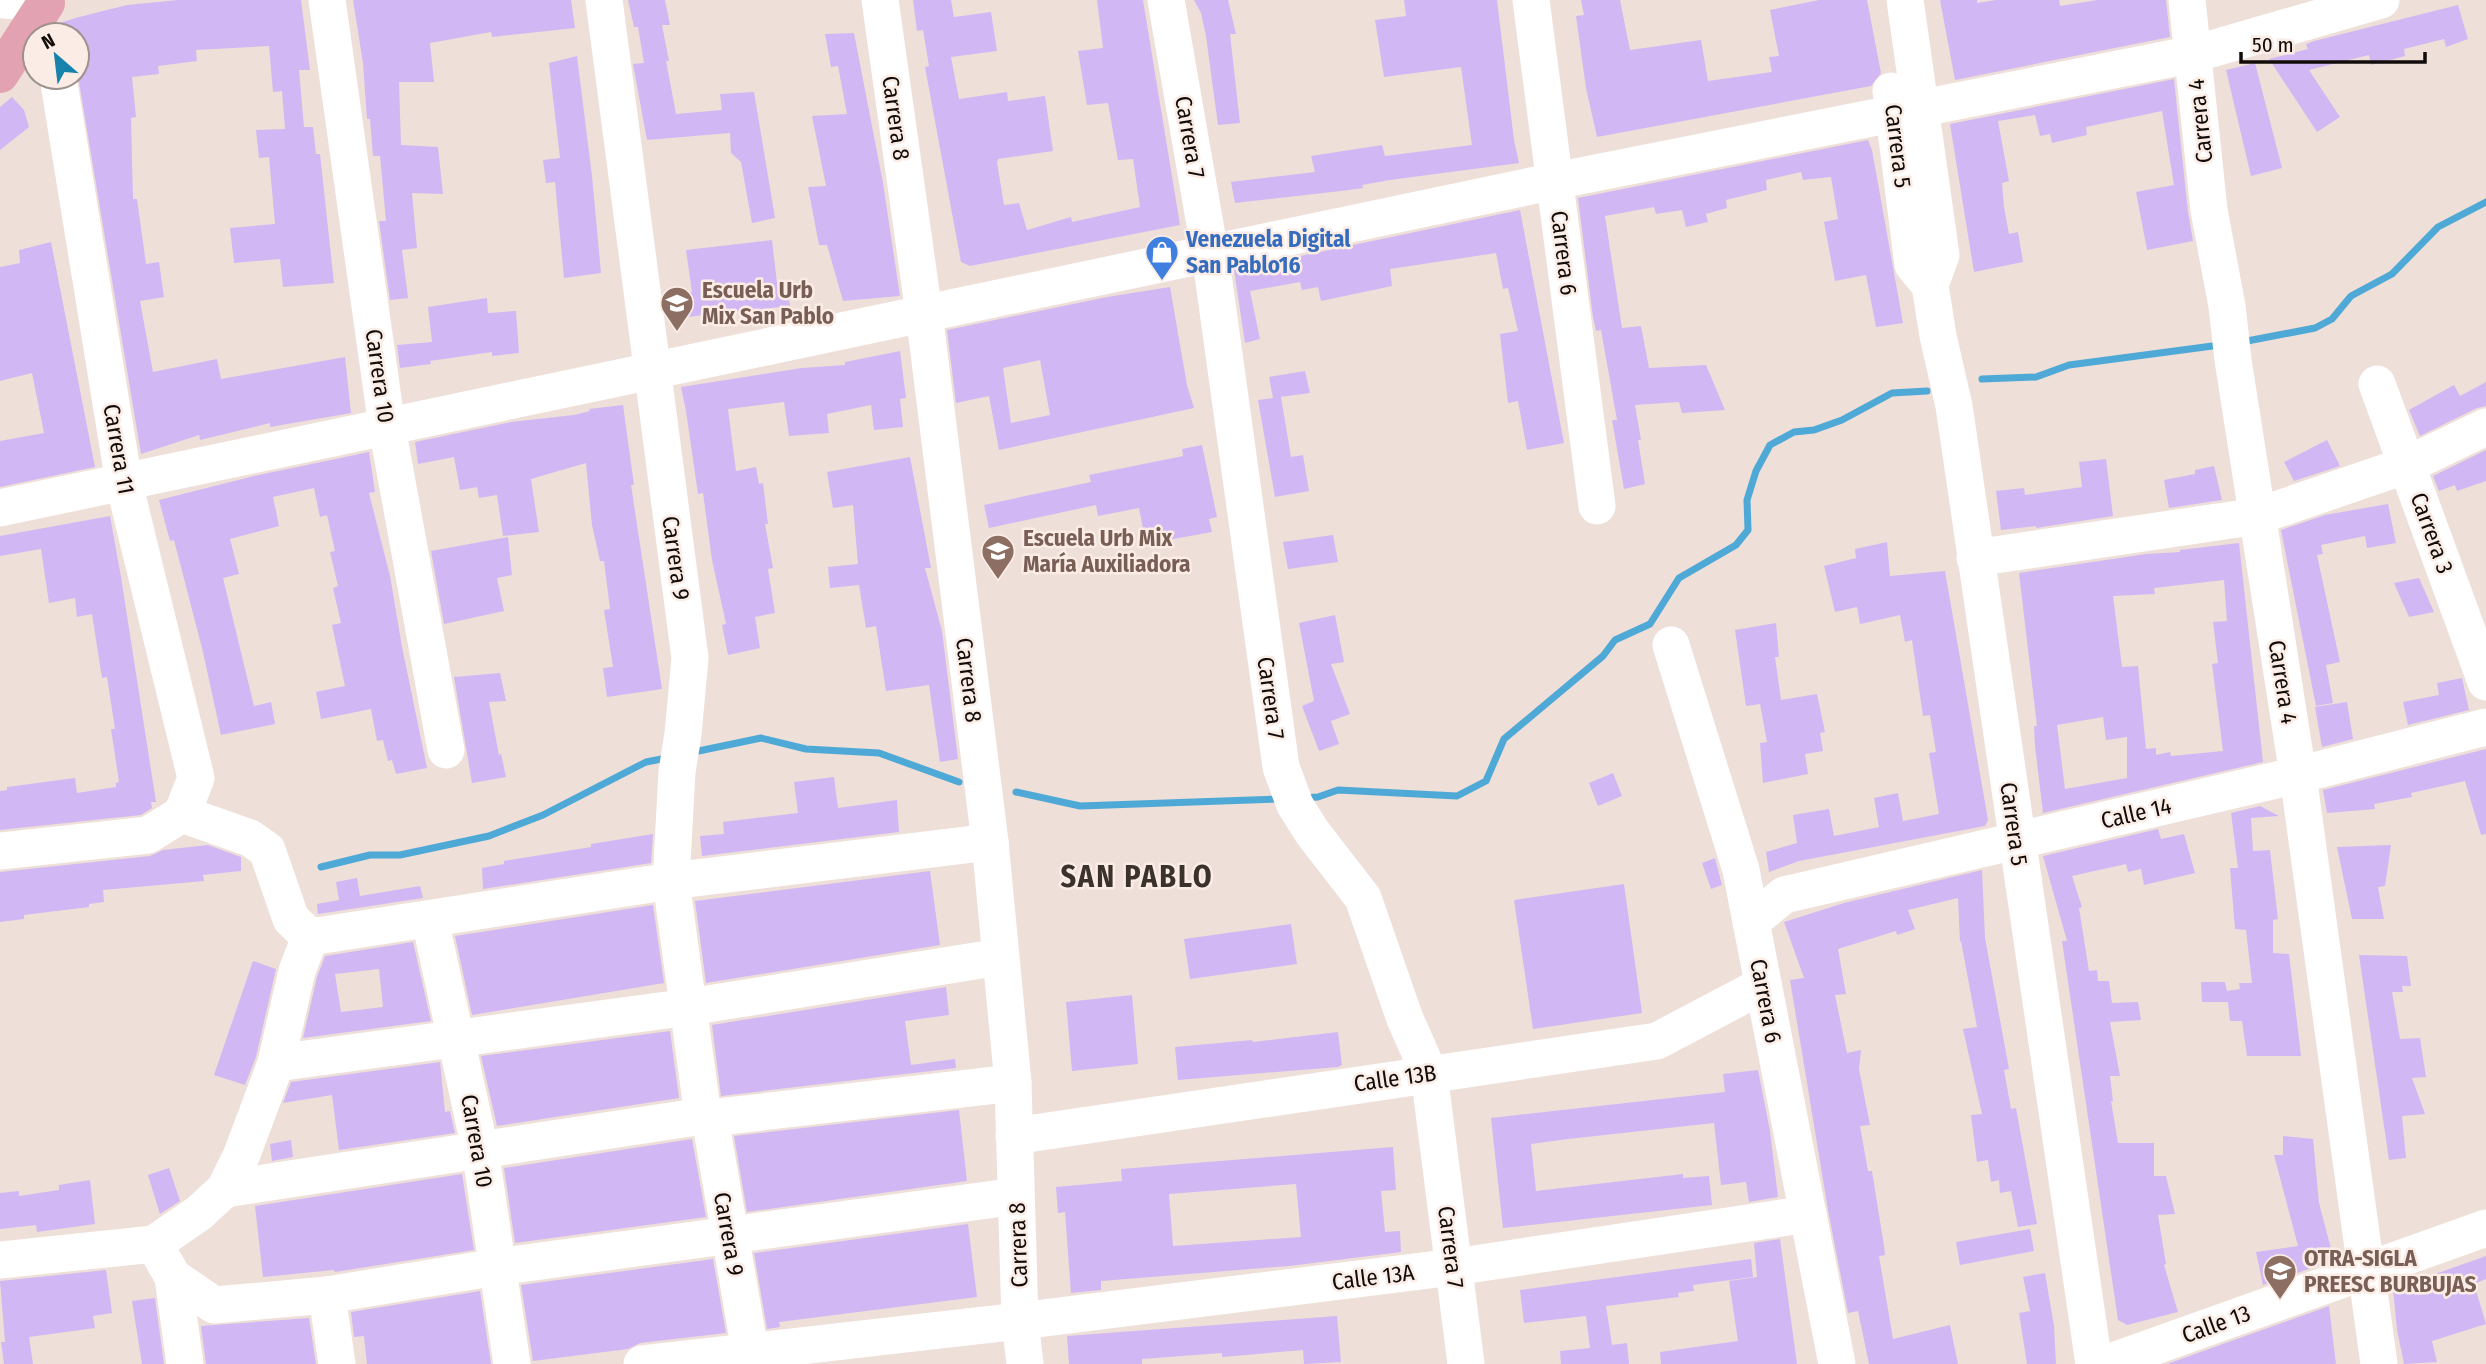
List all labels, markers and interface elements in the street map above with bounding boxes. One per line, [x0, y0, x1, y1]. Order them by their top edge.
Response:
north arrow [21, 21, 91, 91]
scale bar [2241, 21, 2425, 65]
text: N [38, 29, 59, 54]
text: 50 m [2252, 32, 2294, 58]
street label: Carrera 8 [876, 74, 916, 162]
street label: Carrera 4 [2182, 77, 2218, 165]
street label: Carrera 7 [1169, 94, 1211, 180]
street label: Carrera 5 [1879, 103, 1917, 189]
street label: Carrera 6 [1545, 209, 1583, 297]
place label: Venezuela Digital San Pablo16 [1185, 225, 1351, 279]
shop icon: Venezuela Digital San Pablo16 [1143, 233, 1181, 282]
place label: Escuela Urb Mix San Pablo [702, 276, 834, 330]
school or university icon: Escuela Urb Mix San Pablo [658, 284, 696, 333]
street label: Carrera 10 [360, 327, 400, 425]
street label: Carrera 11 [97, 402, 141, 496]
street label: Carrera 3 [2405, 489, 2459, 577]
street label: Carrera 9 [656, 514, 696, 602]
place label: Escuela Urb Mix María Auxiliadora [1023, 524, 1190, 578]
school or university icon: Escuela Urb Mix María Auxiliadora [979, 532, 1017, 581]
street label: Carrera 8 [950, 636, 988, 724]
street label: Carrera 4 [2263, 638, 2303, 726]
street label: Carrera 7 [1251, 655, 1291, 741]
street label: Carrera 5 [1994, 780, 2034, 868]
street label: Calle 14 [2098, 791, 2174, 835]
district label: SAN PABLO [1060, 859, 1214, 895]
street label: Carrera 6 [1744, 957, 1788, 1045]
street label: Calle 13B [1352, 1058, 1438, 1098]
street label: Carrera 10 [455, 1092, 499, 1190]
street label: Carrera 9 [708, 1190, 750, 1278]
street label: Carrera 8 [1003, 1202, 1033, 1288]
street label: Carrera 7 [1432, 1204, 1470, 1290]
place label: OTRA-SIGLA PREESC BURBUJAS [2304, 1244, 2476, 1298]
school or university icon: OTRA-SIGLA PREESC BURBUJAS [2261, 1252, 2299, 1301]
street label: Calle 13A [1330, 1258, 1416, 1296]
street label: Calle 13 [2178, 1299, 2254, 1349]

